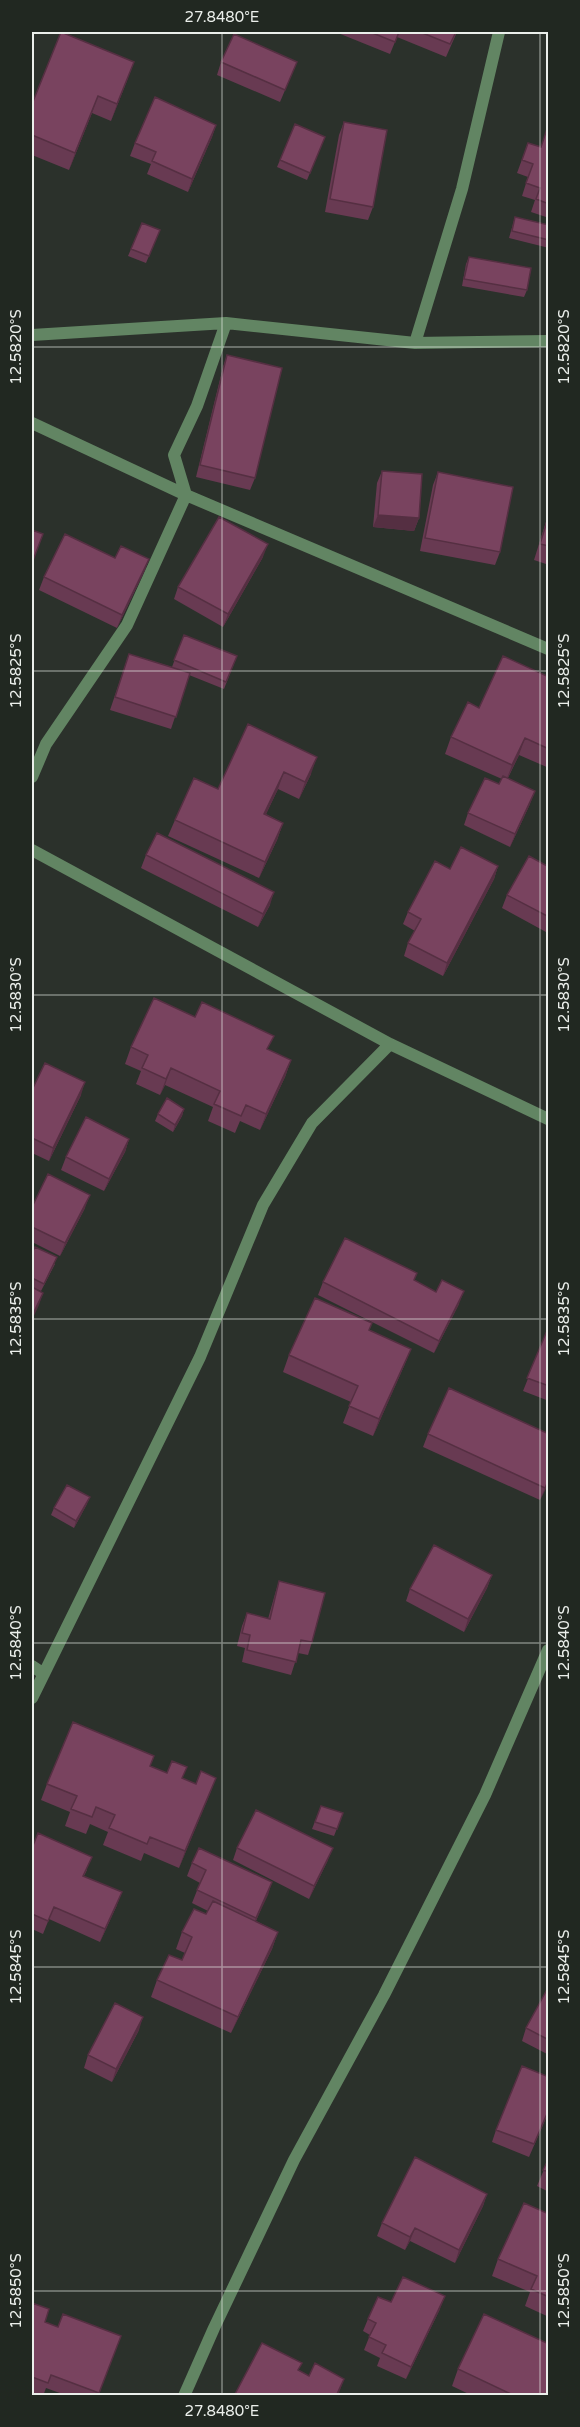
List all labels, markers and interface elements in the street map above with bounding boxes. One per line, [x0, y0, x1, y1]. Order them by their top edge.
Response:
text: 27.8480°E [185, 8, 259, 26]
text: 12.5820°S [7, 309, 25, 385]
text: 12.5820°S [555, 309, 573, 385]
text: 12.5825°S [7, 633, 25, 709]
text: 12.5825°S [555, 633, 573, 709]
text: 12.5830°S [7, 957, 25, 1033]
text: 12.5830°S [555, 957, 573, 1033]
text: 12.5835°S [7, 1281, 25, 1357]
text: 12.5835°S [555, 1281, 573, 1357]
text: 12.5840°S [7, 1605, 25, 1681]
text: 12.5840°S [555, 1605, 573, 1681]
text: 12.5845°S [7, 1929, 25, 2005]
text: 12.5845°S [555, 1929, 573, 2005]
text: 12.5850°S [7, 2253, 25, 2329]
text: 12.5850°S [555, 2253, 573, 2329]
text: 27.8480°E [185, 2402, 259, 2420]

